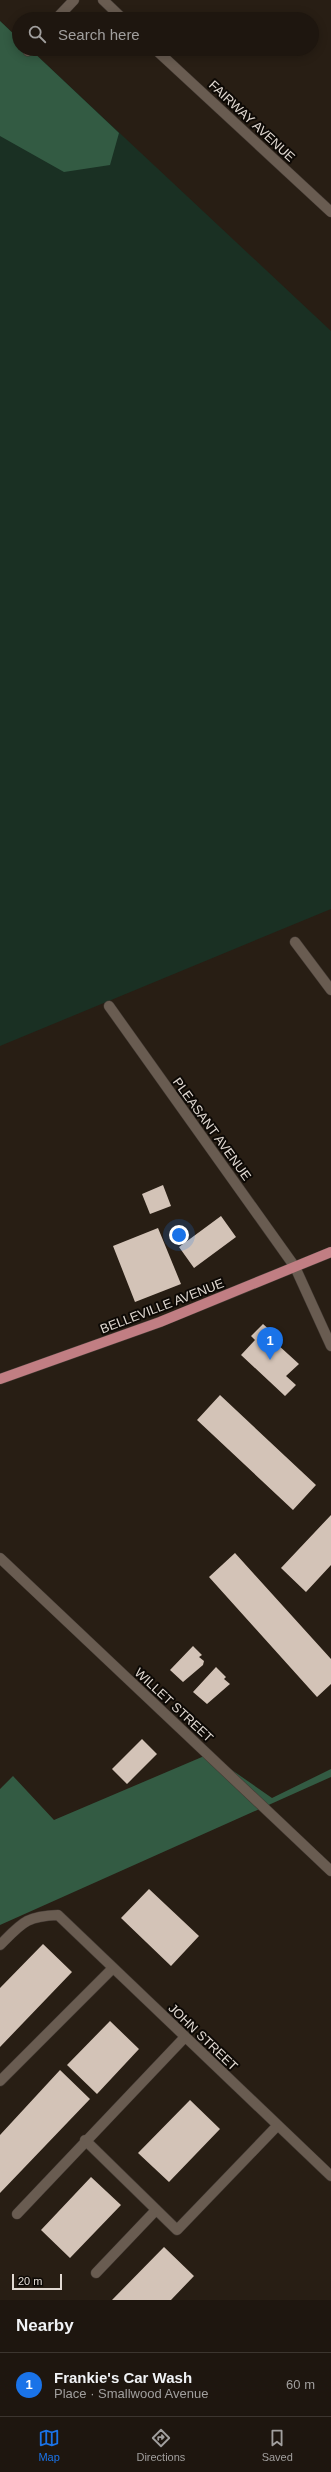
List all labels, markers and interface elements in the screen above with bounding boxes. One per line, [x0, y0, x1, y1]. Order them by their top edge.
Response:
search box [12, 12, 319, 56]
icon: search [26, 23, 48, 45]
text: Search here [58, 26, 140, 43]
street label: FAIRWAY AVENUE [206, 77, 298, 165]
street label: PLEASANT AVENUE [170, 1075, 254, 1183]
your location [169, 1225, 189, 1245]
street label: BELLEVILLE AVENUE [98, 1275, 226, 1337]
pin: 1 [257, 1327, 283, 1360]
street label: WILLET STREET [132, 1665, 216, 1745]
street label: JOHN STREET [165, 2000, 241, 2074]
scale bar [12, 2272, 62, 2291]
text: 20 m [18, 2275, 42, 2287]
text: Nearby [16, 2316, 74, 2335]
text: Frankie's Car Wash [54, 2369, 192, 2386]
text: 1 [25, 2377, 33, 2392]
text: 60 m [286, 2377, 315, 2392]
text: Place · Smallwood Avenue [54, 2386, 208, 2401]
tab: Map [38, 2427, 60, 2463]
tab: Directions [136, 2427, 185, 2463]
tab: Saved [262, 2427, 293, 2463]

